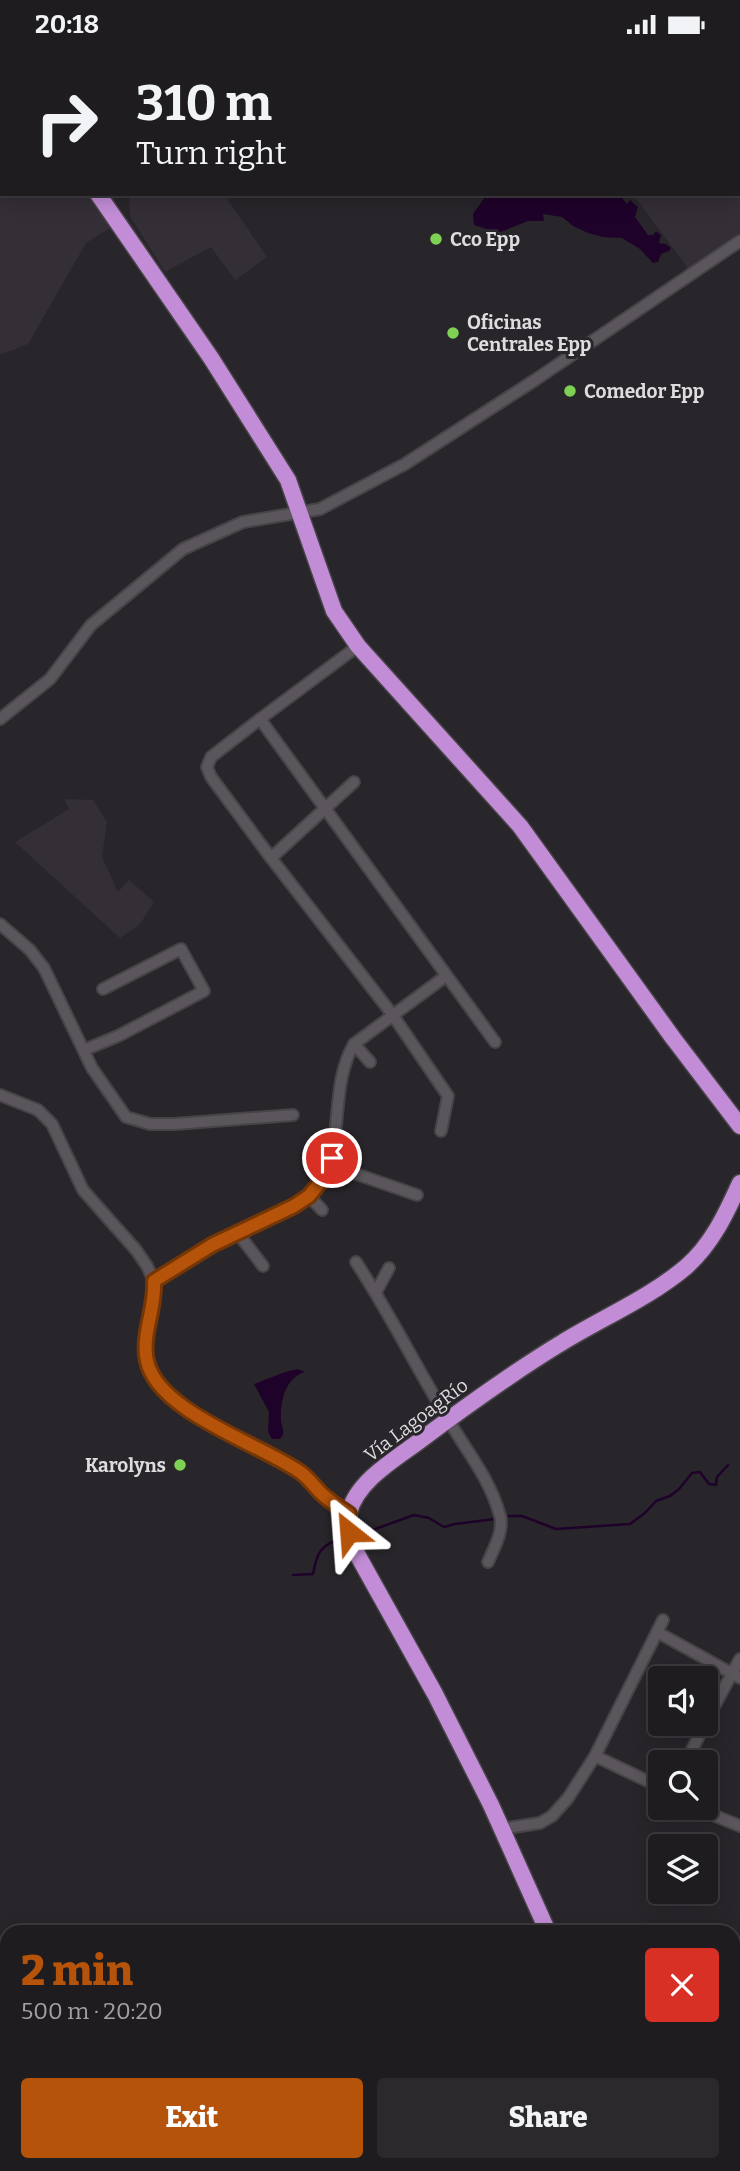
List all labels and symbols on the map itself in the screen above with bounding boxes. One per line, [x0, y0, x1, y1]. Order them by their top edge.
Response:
place label: Cco Epp [450, 228, 520, 251]
marker: Cco Epp [428, 231, 444, 247]
place label: Oficinas Centrales Epp [467, 311, 591, 356]
marker: Oficinas Centrales Epp [445, 325, 461, 341]
place label: Comedor Epp [584, 380, 704, 403]
marker: Comedor Epp [562, 383, 578, 399]
pin [302, 1128, 362, 1188]
street label: Vía LagoagRío [360, 1373, 472, 1466]
place label: Karolyns [85, 1454, 166, 1477]
marker: Karolyns [172, 1457, 188, 1473]
position arrow [312, 1495, 386, 1569]

